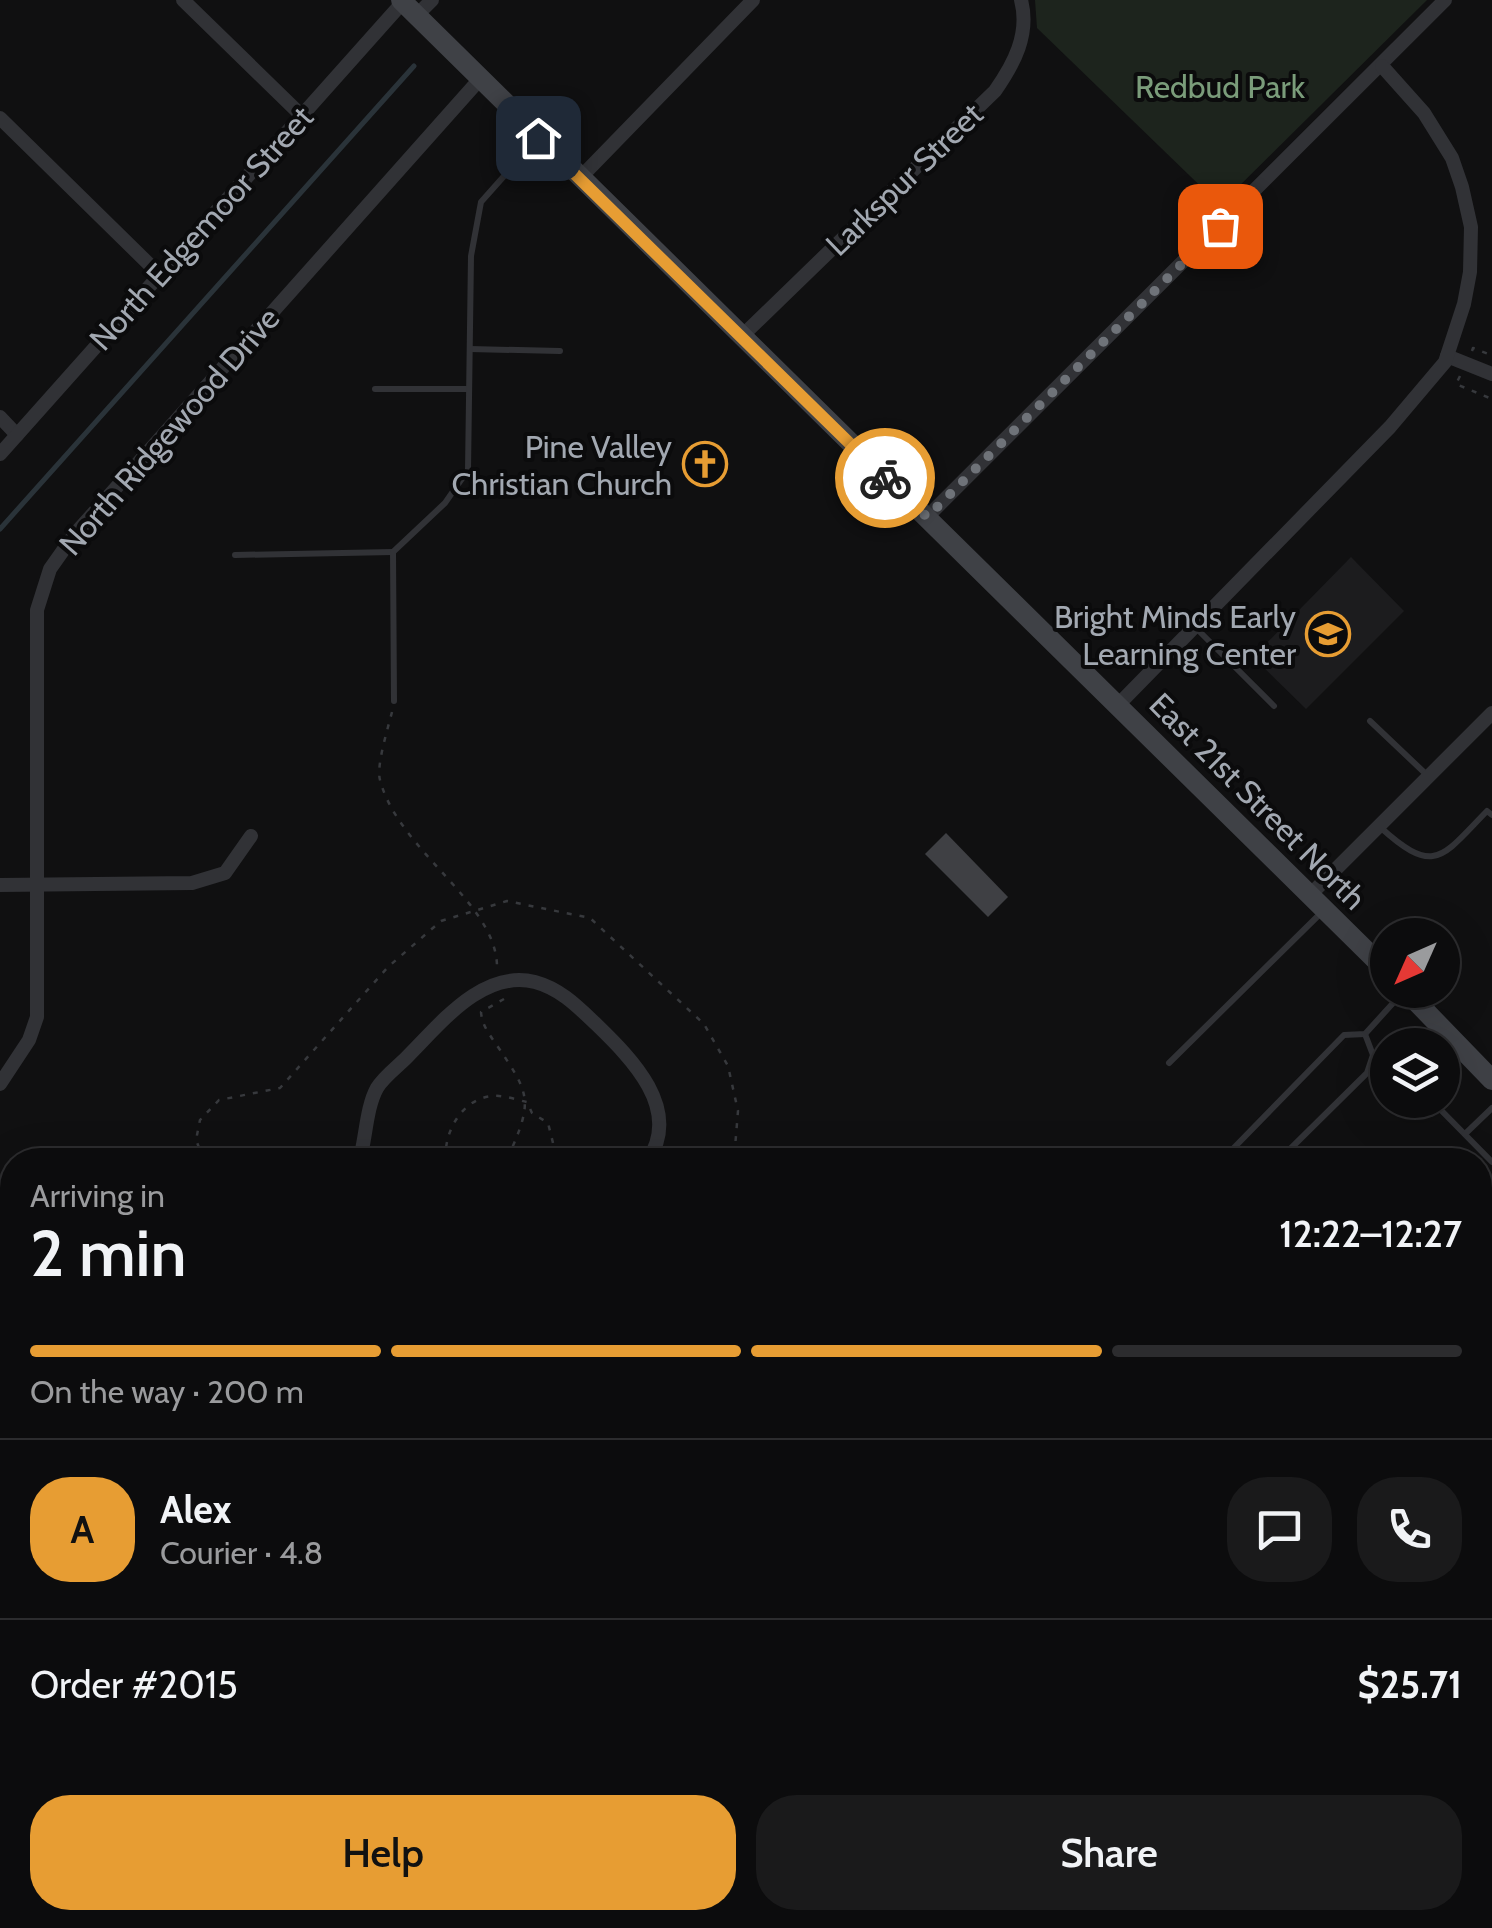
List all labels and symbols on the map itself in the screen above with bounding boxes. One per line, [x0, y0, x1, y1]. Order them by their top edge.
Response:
park label: Redbud Park [1135, 67, 1306, 106]
street label: Larkspur Street [817, 94, 991, 264]
pin [496, 96, 581, 181]
street label: North Edgemoor Street [81, 98, 321, 358]
pin [1178, 184, 1263, 269]
street label: North Ridgewood Drive [51, 299, 287, 563]
place label: Pine Valley Christian Church [451, 427, 672, 503]
courier [835, 428, 935, 528]
church icon: Pine Valley Christian Church [682, 441, 728, 487]
place label: Bright Minds Early Learning Center [1054, 597, 1297, 673]
school or university icon: Bright Minds Early Learning Center [1305, 611, 1351, 657]
street label: East 21st Street North [1142, 685, 1374, 917]
north arrow [1370, 918, 1460, 1008]

